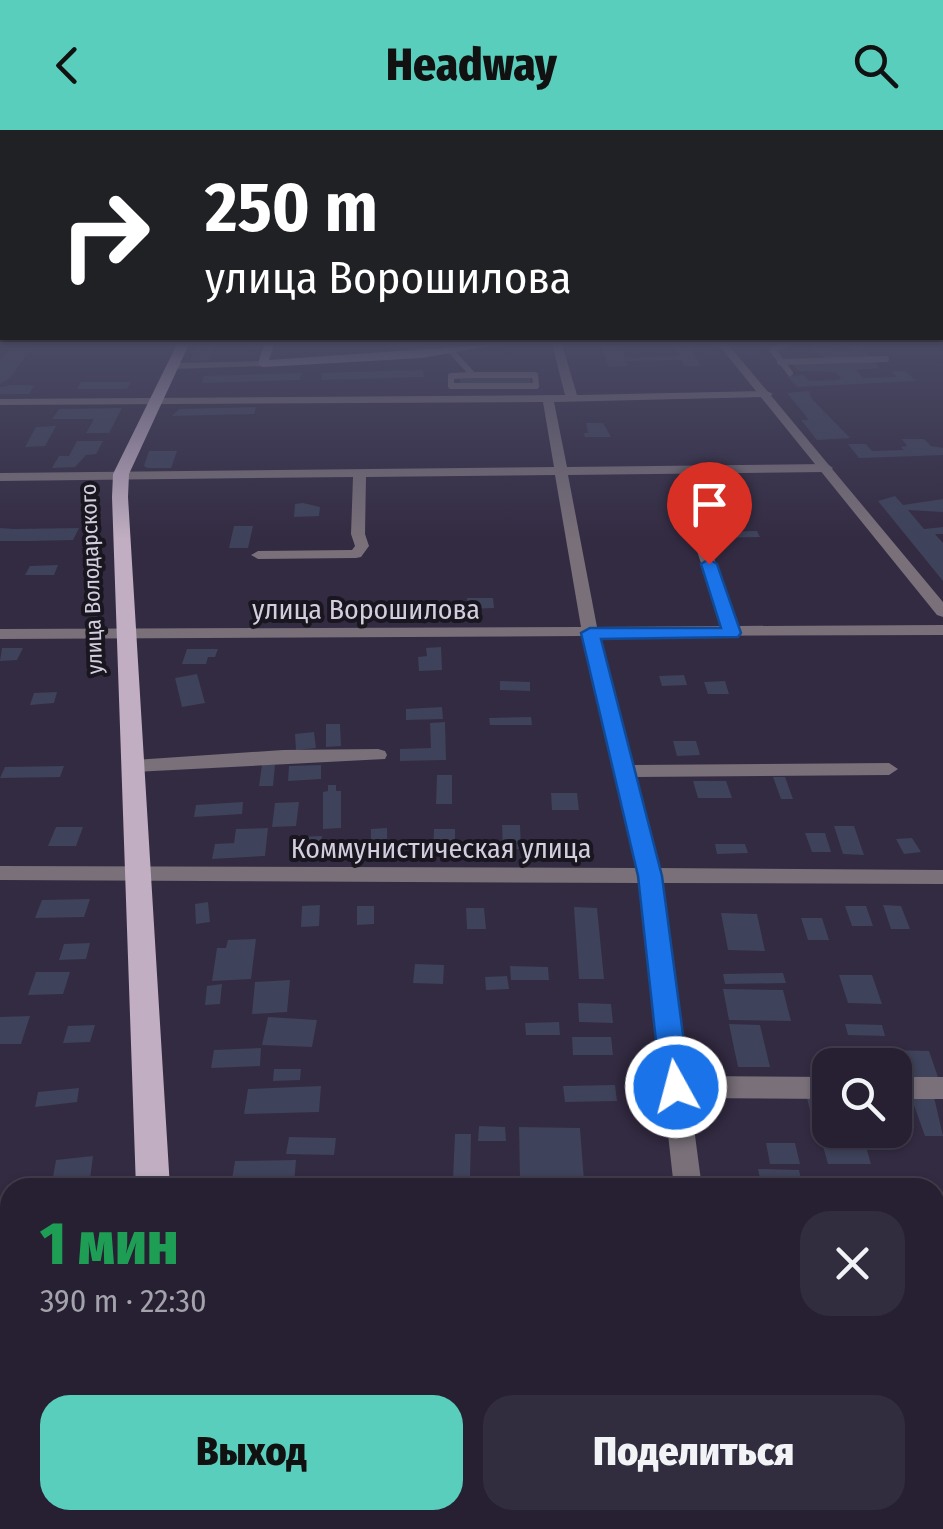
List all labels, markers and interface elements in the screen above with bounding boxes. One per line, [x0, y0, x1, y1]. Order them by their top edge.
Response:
icon: back [40, 38, 95, 93]
text: Headway [386, 38, 557, 92]
icon: search [848, 38, 903, 93]
text: 250 m [205, 166, 378, 250]
icon: right [40, 170, 170, 300]
text: улица Ворошилова [205, 251, 572, 305]
pin [667, 462, 752, 565]
icon: arrive [682, 477, 737, 532]
street label: улица Володарского [75, 483, 108, 675]
street label: улица Ворошилова [252, 593, 480, 626]
street label: Коммунистическая улица [291, 832, 591, 865]
position arrow [624, 1035, 728, 1139]
map controls [812, 1048, 912, 1148]
button: search [812, 1048, 912, 1148]
text: 1 мин [40, 1208, 179, 1280]
button: close [800, 1211, 905, 1316]
text: 390 m · 22:30 [40, 1282, 207, 1320]
button: Выход [40, 1395, 463, 1510]
button: Поделиться [483, 1395, 905, 1510]

